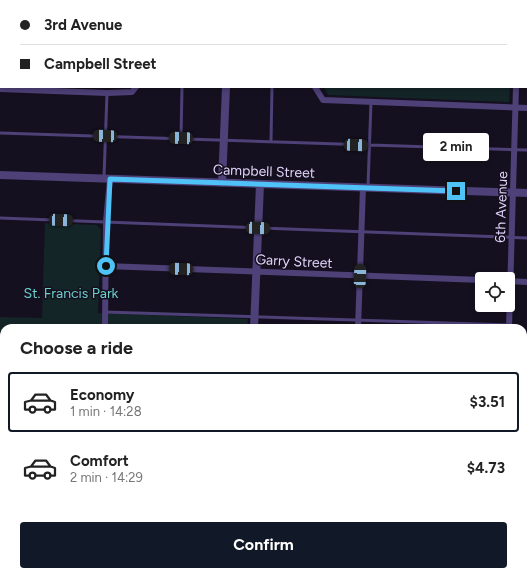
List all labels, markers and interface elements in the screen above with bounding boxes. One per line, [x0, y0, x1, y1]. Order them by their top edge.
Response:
text: 3rd Avenue [44, 16, 122, 34]
text: Campbell Street [44, 55, 157, 73]
car [93, 130, 117, 142]
car [169, 132, 193, 144]
callout: 2 min [423, 133, 489, 161]
car [344, 139, 368, 151]
text: 2 min [440, 139, 472, 154]
street label: Campbell Street [213, 161, 315, 182]
street label: 6th Avenue [492, 170, 511, 243]
route end [447, 182, 465, 200]
car [49, 214, 73, 226]
car [246, 222, 270, 234]
street label: Garry Street [255, 251, 333, 272]
route start [97, 257, 115, 275]
car [169, 263, 193, 275]
car [354, 264, 366, 288]
map controls [475, 272, 515, 312]
button: locate [475, 272, 515, 312]
park label: St. Francis Park [24, 285, 119, 302]
text: Choose a ride [20, 337, 133, 359]
icon: car [22, 384, 58, 420]
text: Economy [70, 386, 135, 404]
text: $3.51 [470, 393, 505, 411]
text: 1 min · 14:28 [70, 404, 142, 419]
icon: car [22, 450, 58, 486]
text: Comfort [70, 452, 129, 470]
text: $4.73 [467, 459, 505, 477]
text: 2 min · 14:29 [70, 470, 143, 485]
button: Confirm [20, 522, 507, 568]

